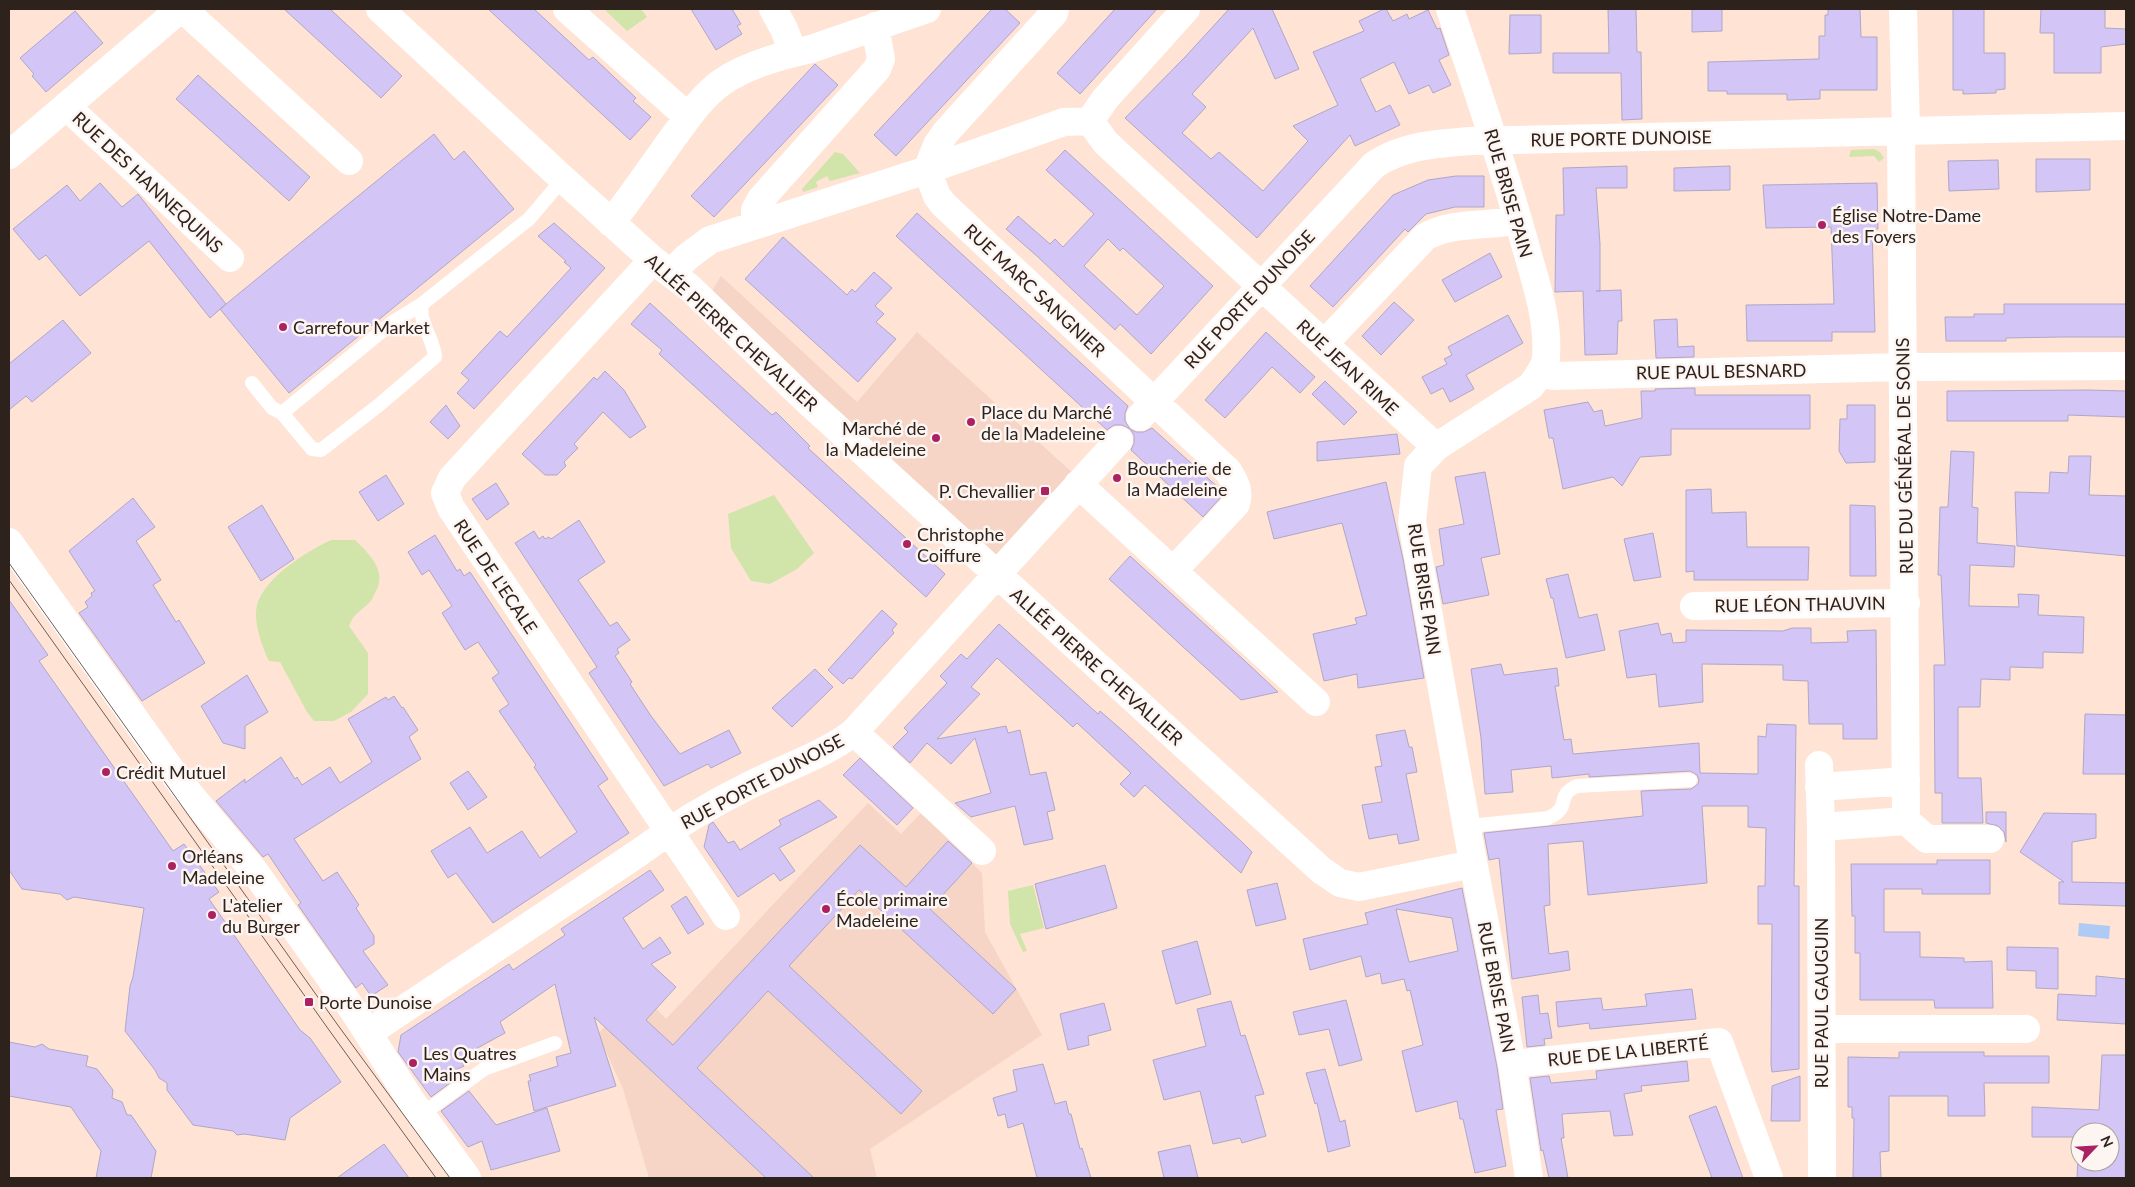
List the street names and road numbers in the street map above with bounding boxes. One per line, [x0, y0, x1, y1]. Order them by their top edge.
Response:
street label: RUE DES HANNEQUINS [68, 107, 228, 257]
street label: RUE PORTE DUNOISE [1530, 125, 1712, 151]
street label: RUE BRISE PAIN [1480, 126, 1538, 260]
street label: RUE MARC SANGNIER [960, 219, 1111, 362]
street label: RUE PORTE DUNOISE [1179, 225, 1319, 373]
street label: ALLÉE PIERRE CHEVALLIER [641, 249, 823, 416]
street label: RUE JEAN RIME [1293, 314, 1403, 420]
street label: RUE DU GÉNÉRAL DE SONIS [1891, 337, 1917, 575]
street label: RUE PAUL BESNARD [1636, 359, 1806, 383]
street label: RUE DE L'ECALE [450, 515, 542, 637]
street label: RUE BRISE PAIN [1404, 522, 1446, 656]
street label: ALLÉE PIERRE CHEVALLIER [1006, 583, 1188, 750]
street label: RUE LÉON THAUVIN [1714, 592, 1886, 616]
street label: RUE PORTE DUNOISE [677, 729, 847, 833]
street label: RUE PAUL GAUGUIN [1810, 917, 1832, 1089]
street label: RUE BRISE PAIN [1474, 920, 1520, 1054]
street label: RUE DE LA LIBERTÉ [1546, 1032, 1710, 1070]

